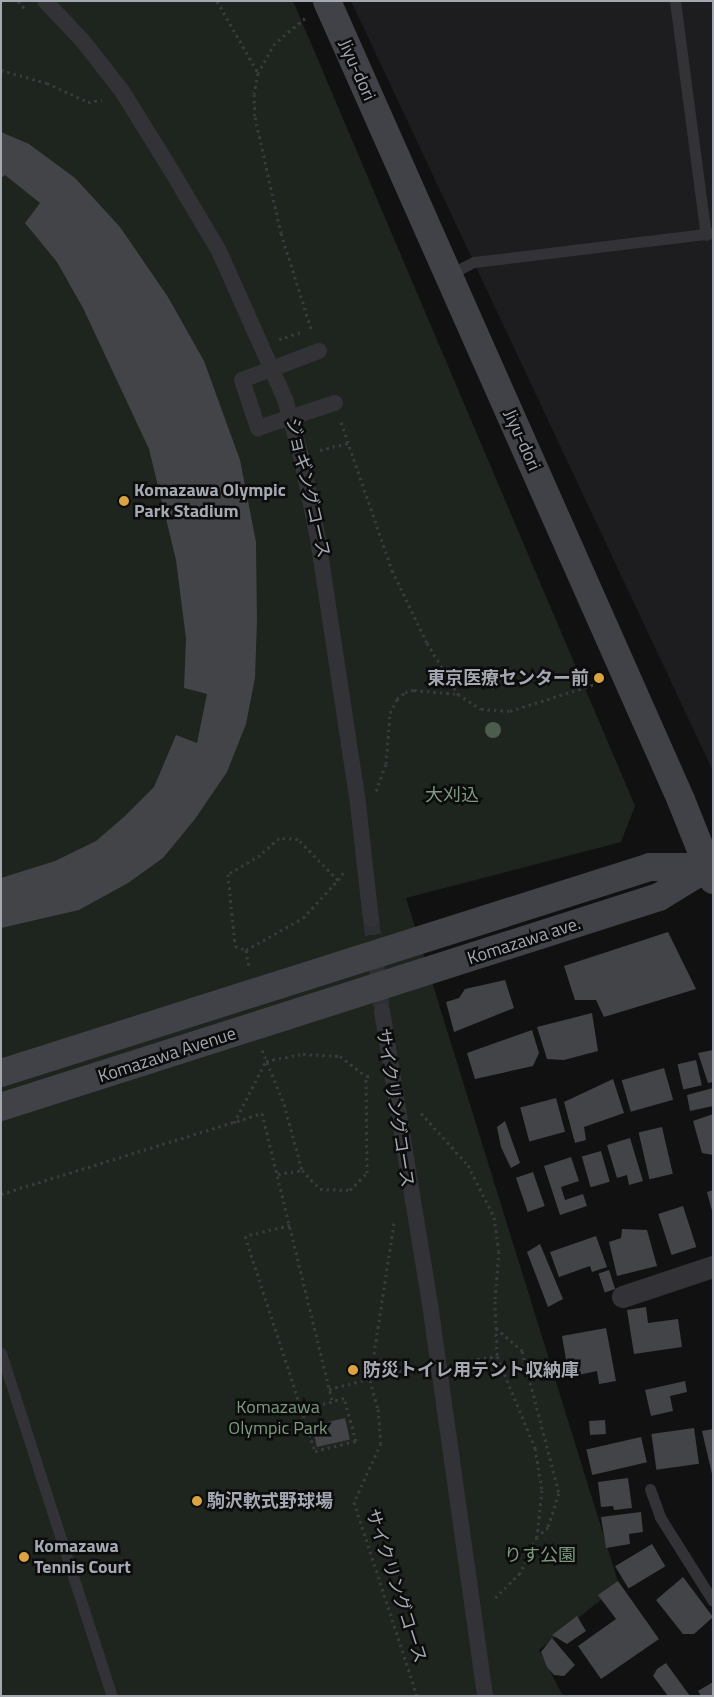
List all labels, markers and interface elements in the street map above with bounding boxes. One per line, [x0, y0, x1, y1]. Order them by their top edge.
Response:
street label: Jiyu-dori [334, 36, 380, 104]
street label: Jiyu-dori [499, 406, 545, 474]
street label: ジョギングコース [281, 415, 335, 561]
place label: Komazawa Olympic Park Stadium [134, 480, 286, 522]
marker: Komazawa Olympic Park Stadium [118, 495, 130, 507]
place label: 東京医療センター前 [427, 667, 589, 689]
marker: 東京医療センター前 [593, 672, 605, 684]
park label: 大刈込 [425, 784, 479, 806]
street label: Komazawa ave. [465, 913, 583, 969]
street label: Komazawa Avenue [95, 1023, 239, 1087]
street label: サイクリングコース [372, 1026, 418, 1190]
place label: 防災トイレ用テント収納庫 [363, 1359, 579, 1381]
marker: 防災トイレ用テント収納庫 [347, 1364, 359, 1376]
park label: Komazawa Olympic Park [228, 1397, 328, 1440]
place label: 駒沢軟式野球場 [207, 1490, 333, 1512]
marker: 駒沢軟式野球場 [191, 1495, 203, 1507]
street label: サイクリングコース [361, 1506, 431, 1666]
place label: Komazawa Tennis Court [34, 1536, 131, 1578]
park label: りす公園 [504, 1544, 576, 1566]
marker: Komazawa Tennis Court [18, 1551, 30, 1563]

